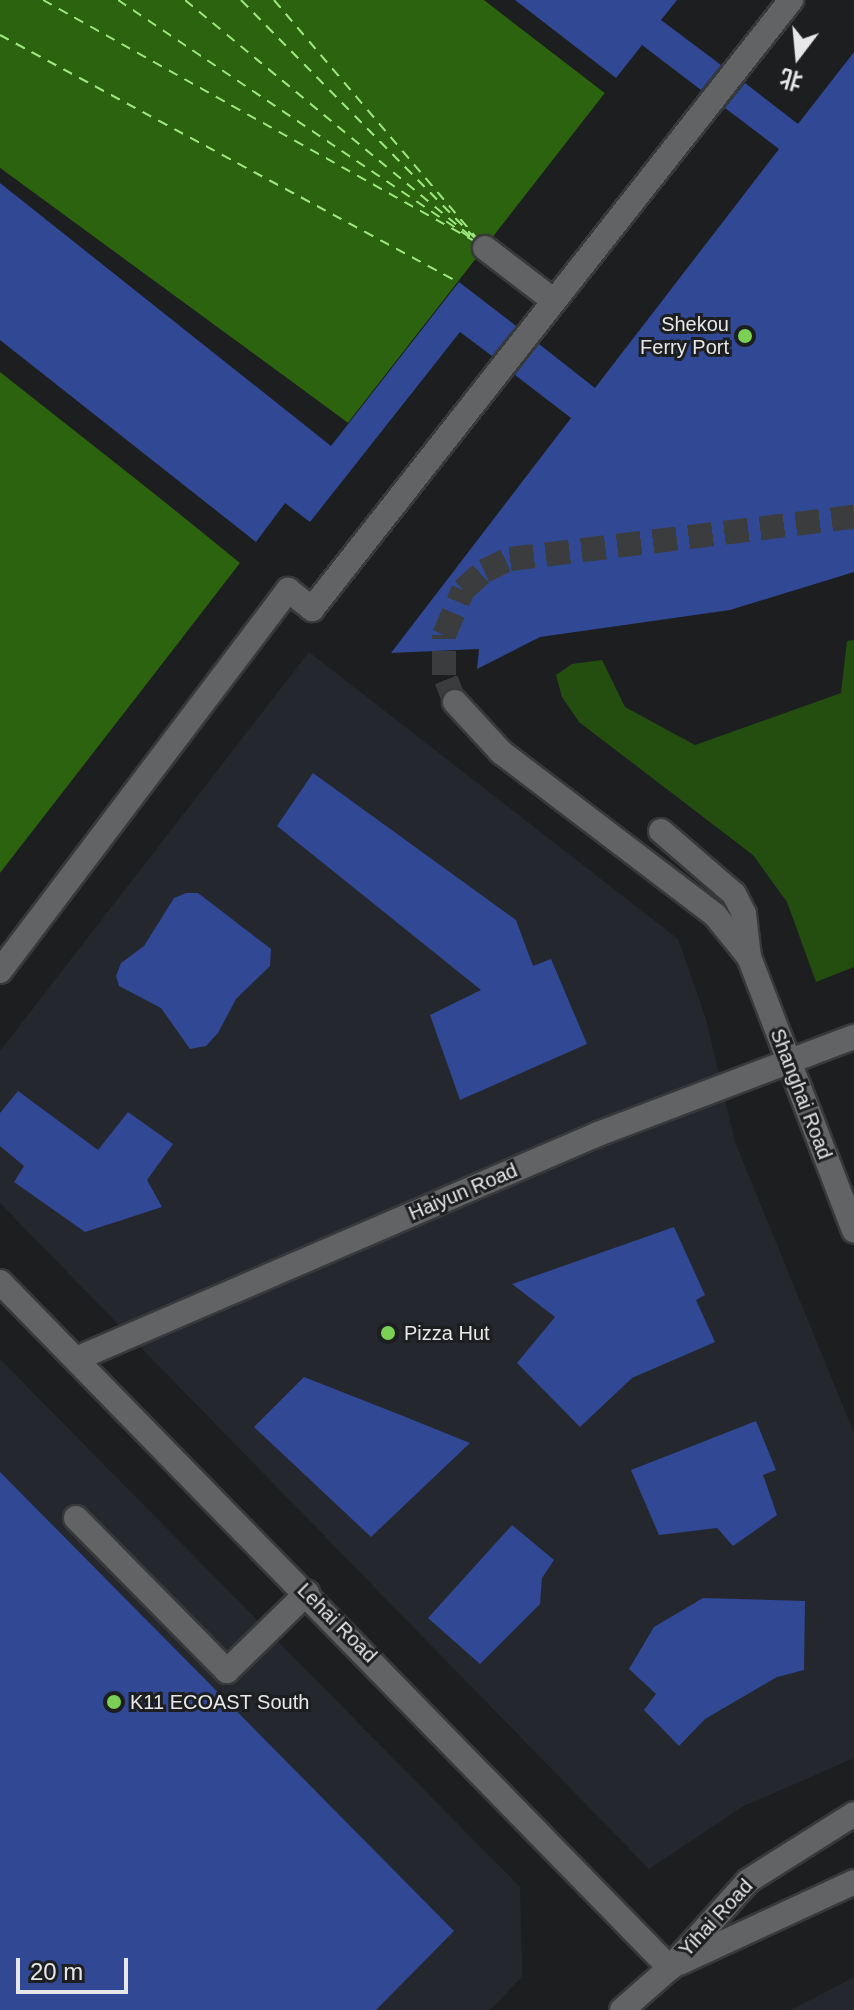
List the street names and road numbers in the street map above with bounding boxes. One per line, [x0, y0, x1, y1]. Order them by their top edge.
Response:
street label: Shanghai Road [765, 1025, 837, 1163]
street label: Haiyun Road [405, 1158, 521, 1226]
street label: Lehai Road [292, 1578, 382, 1668]
street label: Yihai Road [674, 1874, 758, 1962]

